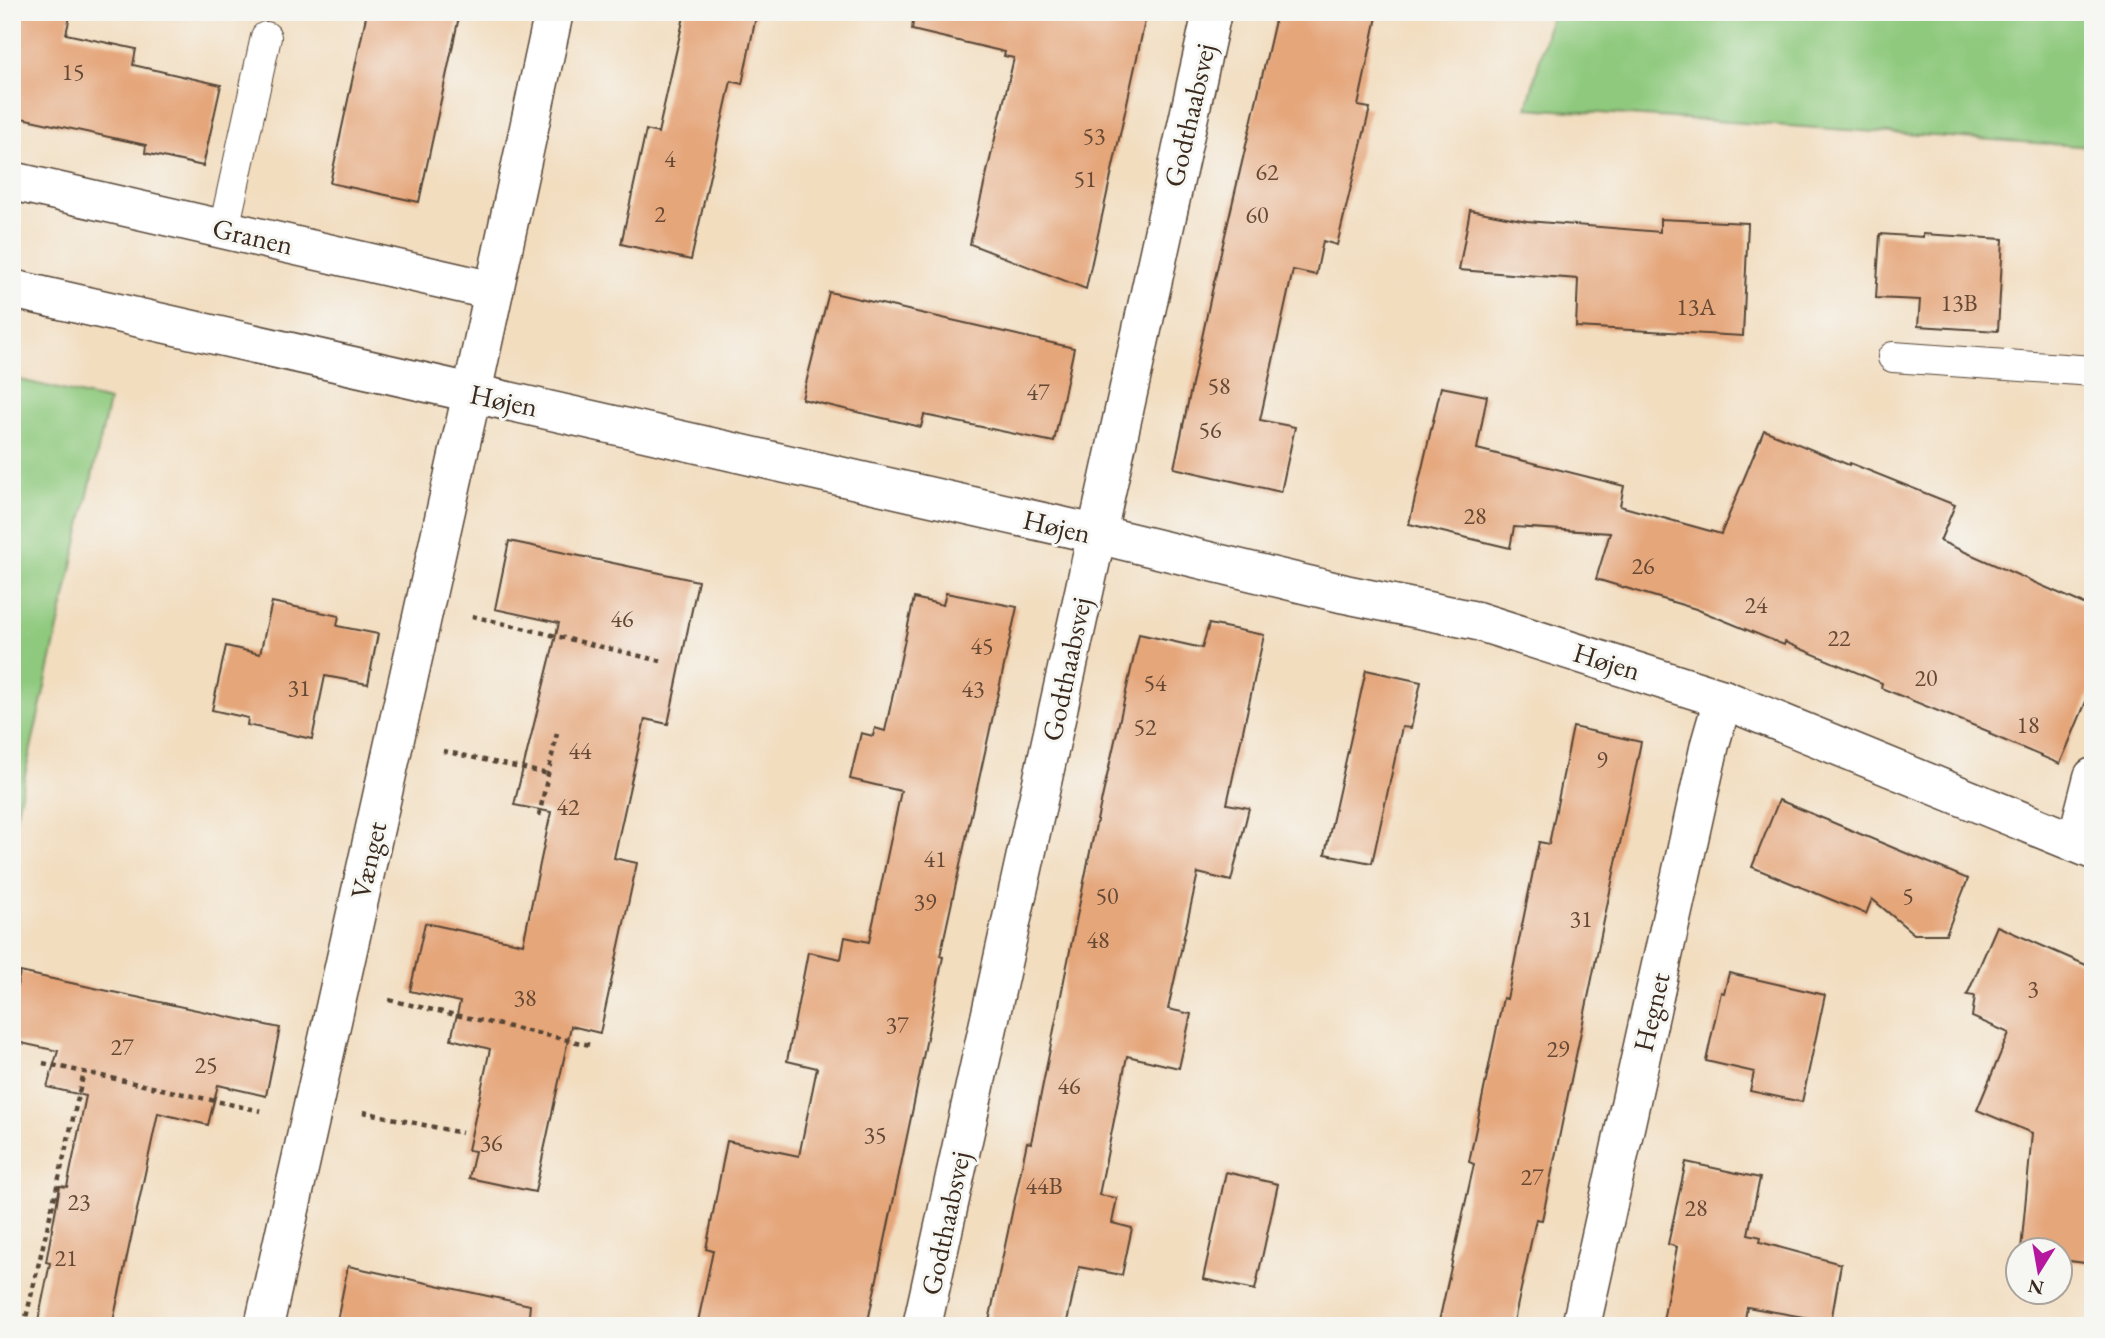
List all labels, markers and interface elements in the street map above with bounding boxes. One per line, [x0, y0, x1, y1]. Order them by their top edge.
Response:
street label: Godthaabsvej [1155, 40, 1223, 190]
house number: 15 [61, 56, 85, 87]
house number: 53 [1082, 120, 1106, 151]
house number: 4 [664, 143, 676, 174]
house number: 62 [1255, 156, 1279, 187]
house number: 51 [1073, 163, 1097, 194]
house number: 2 [654, 198, 666, 229]
house number: 60 [1245, 199, 1269, 230]
street label: Granen [209, 209, 297, 263]
house number: 13B [1940, 287, 1978, 318]
house number: 13A [1676, 291, 1716, 322]
house number: 58 [1207, 370, 1231, 401]
street label: Højen [467, 375, 541, 425]
house number: 47 [1026, 376, 1050, 407]
house number: 56 [1198, 414, 1222, 445]
house number: 28 [1463, 500, 1487, 531]
street label: Højen [1020, 501, 1095, 551]
house number: 26 [1631, 550, 1655, 581]
house number: 24 [1744, 589, 1768, 620]
street label: Godthaabsvej [1033, 594, 1099, 744]
house number: 46 [610, 603, 634, 634]
house number: 22 [1827, 622, 1851, 653]
house number: 45 [970, 630, 994, 661]
street label: Højen [1569, 634, 1645, 688]
house number: 20 [1914, 662, 1938, 693]
house number: 54 [1143, 667, 1167, 698]
house number: 31 [287, 672, 311, 703]
house number: 43 [961, 673, 985, 704]
house number: 18 [2016, 709, 2040, 740]
house number: 52 [1133, 711, 1157, 742]
house number: 44 [568, 735, 592, 766]
house number: 9 [1596, 744, 1608, 775]
house number: 42 [556, 791, 580, 822]
street label: Vænget [342, 818, 394, 902]
house number: 41 [923, 843, 947, 874]
house number: 50 [1095, 880, 1119, 911]
house number: 5 [1902, 880, 1914, 911]
house number: 39 [913, 886, 937, 917]
house number: 31 [1569, 903, 1593, 934]
house number: 48 [1086, 924, 1110, 955]
street label: Hegnet [1624, 969, 1678, 1055]
house number: 3 [2027, 973, 2039, 1004]
house number: 38 [513, 982, 537, 1013]
house number: 37 [885, 1009, 909, 1040]
house number: 27 [110, 1031, 134, 1062]
house number: 29 [1546, 1033, 1570, 1064]
house number: 25 [194, 1049, 218, 1080]
house number: 46 [1057, 1070, 1081, 1101]
house number: 35 [863, 1119, 887, 1150]
house number: 36 [479, 1127, 503, 1158]
street label: Godthaabsvej [912, 1148, 978, 1298]
house number: 27 [1520, 1161, 1544, 1192]
house number: 44B [1025, 1170, 1063, 1201]
house number: 23 [67, 1186, 91, 1217]
house number: 28 [1684, 1192, 1708, 1223]
north arrow [2004, 1236, 2074, 1306]
house number: 21 [54, 1242, 78, 1273]
text: N [2025, 1273, 2046, 1301]

